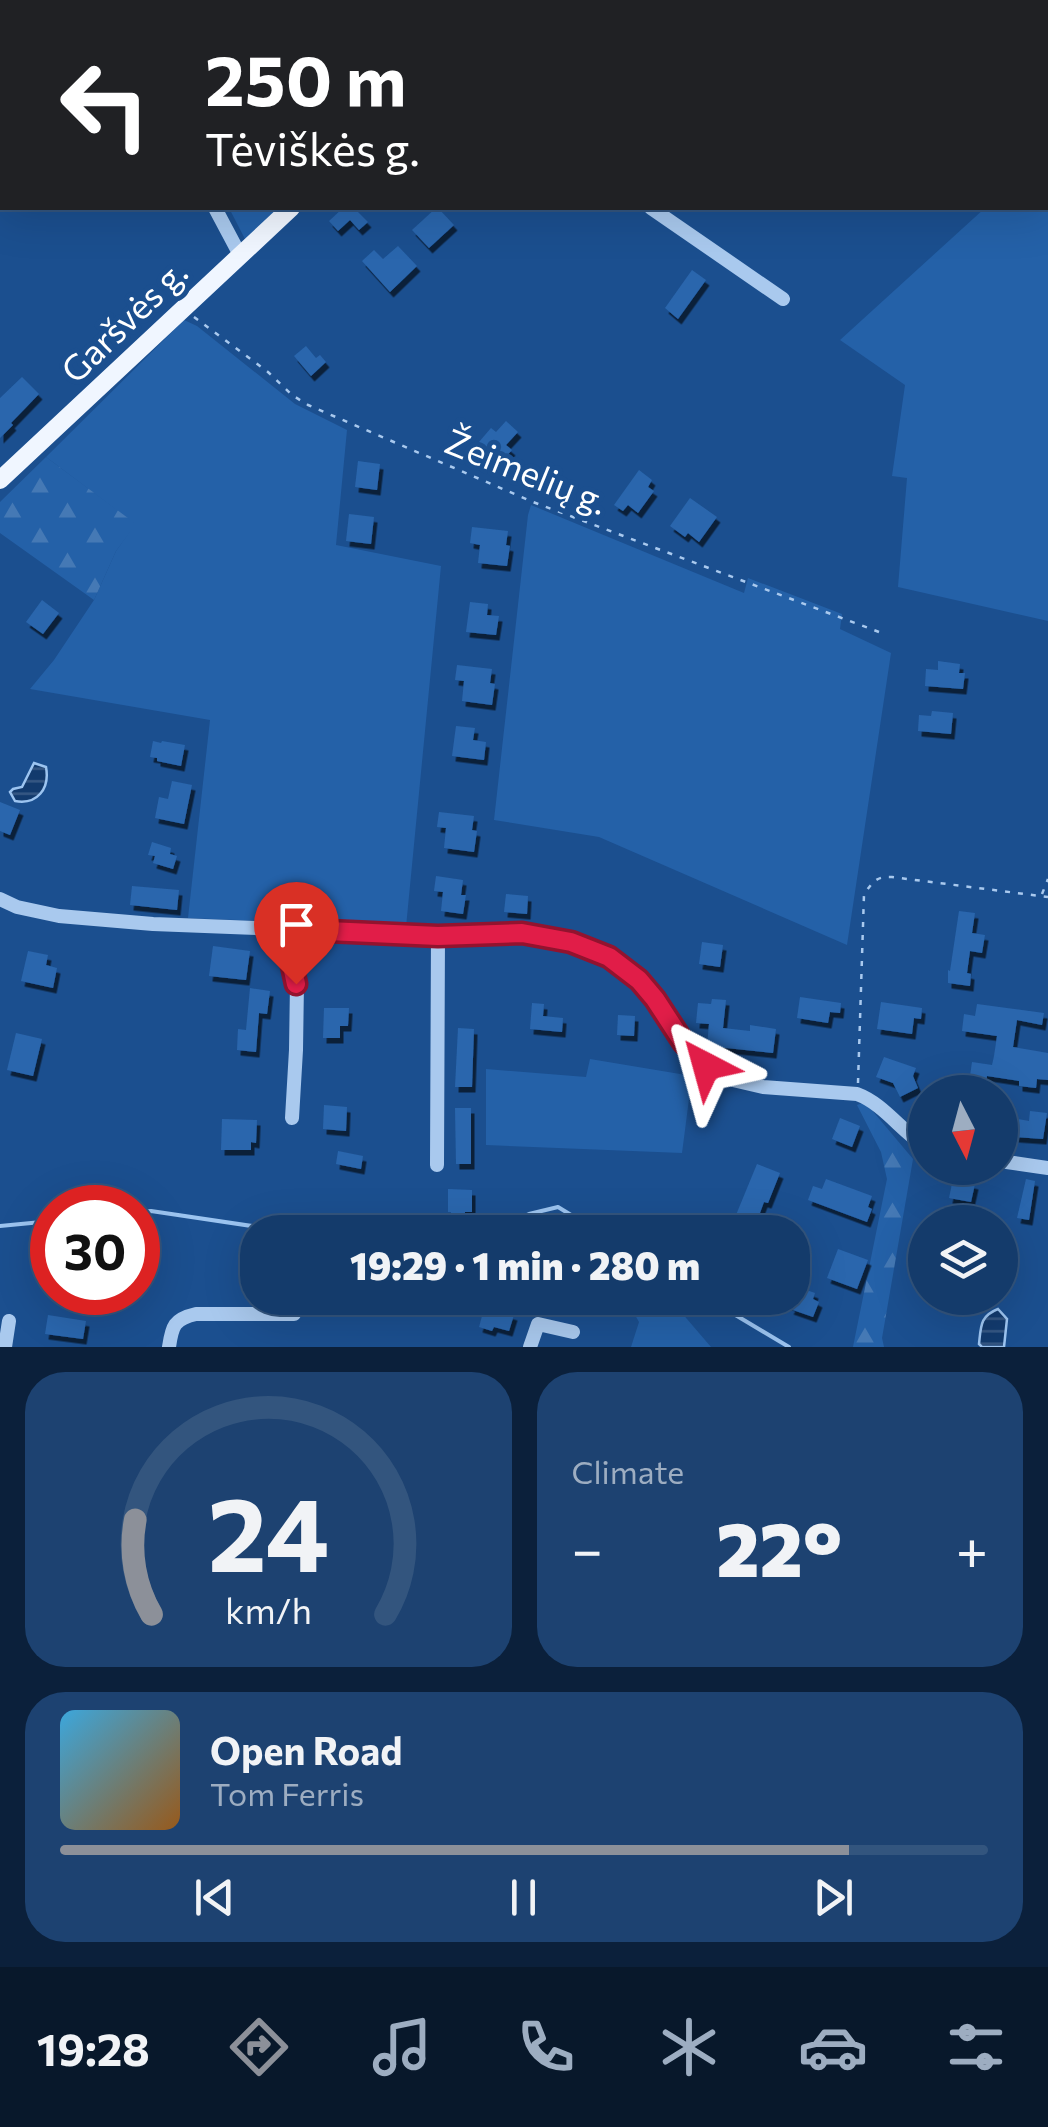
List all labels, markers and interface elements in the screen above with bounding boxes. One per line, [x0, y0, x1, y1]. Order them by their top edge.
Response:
text: 250 m [205, 35, 407, 120]
icon: left [40, 40, 170, 170]
text: Tėviškės g. [205, 120, 420, 175]
street label: Garšvės g. [51, 249, 195, 391]
street label: Žeimelių g. [440, 418, 614, 522]
pin [254, 882, 339, 985]
icon: arrive [269, 897, 324, 952]
position arrow [654, 1014, 758, 1118]
north arrow [908, 1075, 1018, 1185]
map controls [908, 1075, 1018, 1315]
speed limit sign: 30 [30, 1185, 160, 1315]
button: layers [908, 1205, 1018, 1315]
text: 19:29 · 1 min · 280 m [350, 1241, 700, 1288]
text: Climate [572, 1451, 684, 1491]
text: 24 [207, 1466, 329, 1593]
text: 22° [716, 1501, 842, 1592]
text: − [572, 1514, 603, 1581]
text: + [956, 1514, 988, 1581]
text: km/h [225, 1588, 312, 1631]
text: Open Road [210, 1726, 403, 1773]
text: Tom Ferris [210, 1773, 364, 1813]
icon: previous [187, 1870, 242, 1925]
icon: pause [496, 1870, 551, 1925]
icon: next [806, 1870, 861, 1925]
icon: directions [224, 2012, 294, 2082]
icon: music [367, 2012, 437, 2082]
icon: phone [511, 2012, 581, 2082]
icon: climate [654, 2012, 724, 2082]
icon: car [798, 2012, 868, 2082]
icon: filters [941, 2012, 1011, 2082]
text: 19:28 [37, 2020, 150, 2075]

